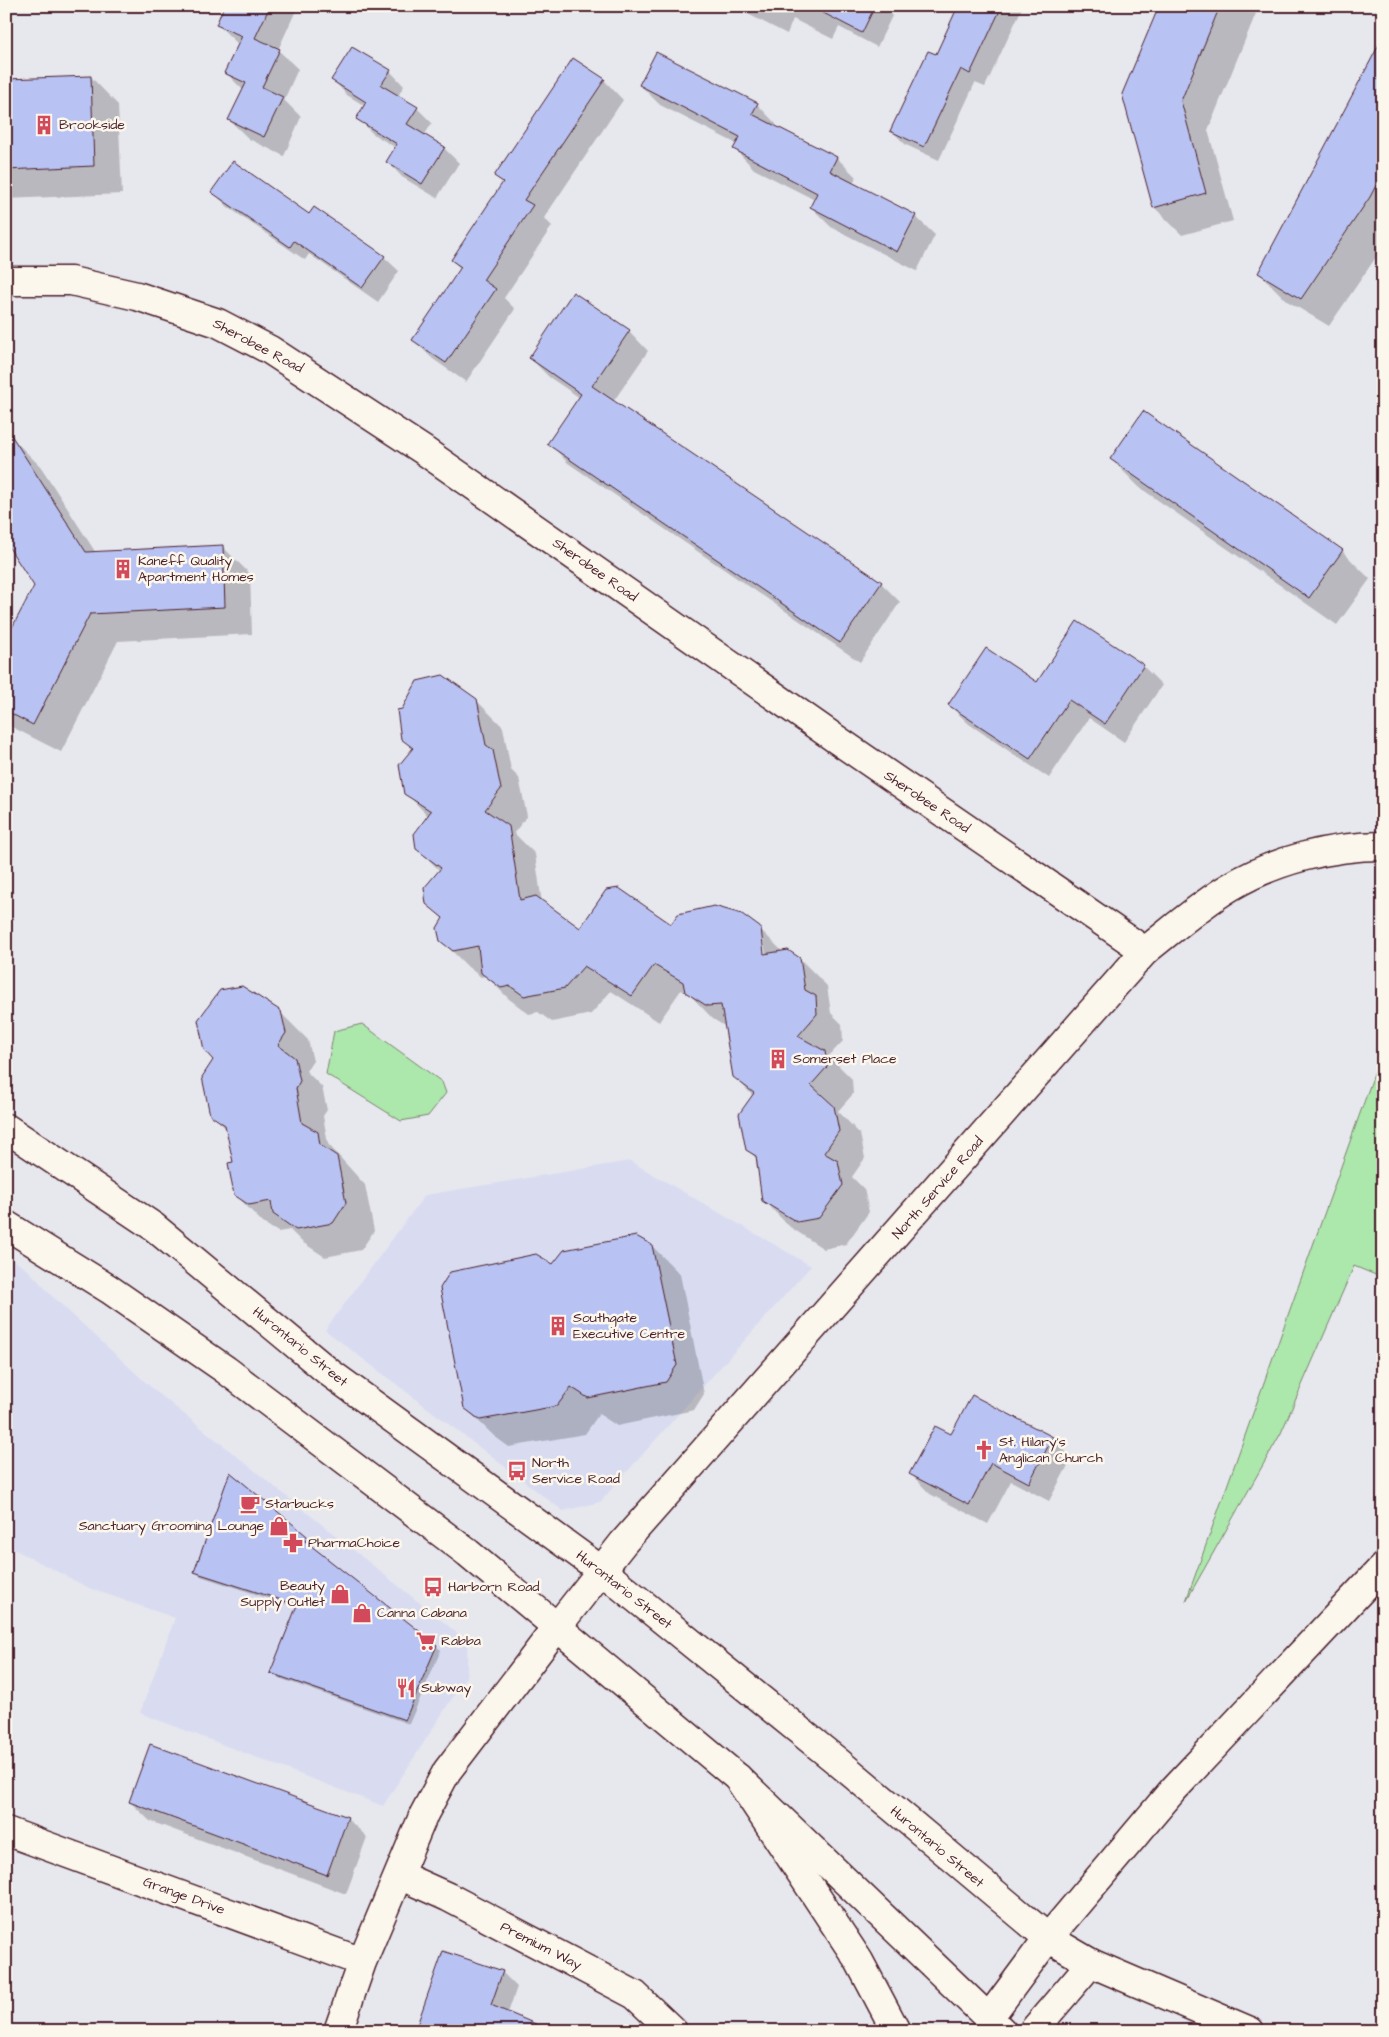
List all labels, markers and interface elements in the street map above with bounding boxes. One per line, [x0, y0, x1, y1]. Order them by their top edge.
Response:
building icon: Brookside [33, 114, 55, 136]
place label: Brookside [59, 115, 125, 135]
street label: Sherobee Road [209, 314, 307, 378]
street label: Sherobee Road [548, 533, 642, 607]
place label: Kaneff Quality Apartment Homes [138, 551, 254, 587]
building icon: Kaneff Quality Apartment Homes [112, 558, 134, 580]
street label: Sherobee Road [880, 766, 974, 838]
building icon: Somerset Place [767, 1048, 789, 1070]
place label: Somerset Place [793, 1049, 897, 1069]
street label: North Service Road [888, 1132, 988, 1244]
street label: Hurontario Street [248, 1302, 352, 1392]
place label: Southgate Executive Centre [573, 1308, 686, 1344]
building icon: Southgate Executive Centre [547, 1315, 569, 1337]
place label: St. Hilary's Anglican Church [999, 1432, 1103, 1468]
church icon: St. Hilary's Anglican Church [973, 1439, 995, 1461]
place label: North Service Road [532, 1453, 620, 1489]
bus stop icon: North Service Road [506, 1460, 528, 1482]
cafe icon: Starbucks [239, 1493, 261, 1515]
place label: Starbucks [265, 1494, 334, 1514]
shop icon: Sanctuary Grooming Lounge [268, 1515, 290, 1537]
place label: Sanctuary Grooming Lounge [79, 1516, 264, 1536]
pharmacy icon: PharmaChoice [282, 1532, 304, 1554]
place label: PharmaChoice [308, 1533, 400, 1553]
street label: Hurontario Street [572, 1546, 677, 1634]
place label: Beauty Supply Outlet [240, 1576, 325, 1612]
bus stop icon: Harborn Road [422, 1576, 444, 1598]
place label: Harborn Road [448, 1577, 540, 1597]
shop icon: Beauty Supply Outlet [329, 1583, 351, 1605]
shop icon: Canna Cabana [351, 1602, 373, 1624]
place label: Canna Cabana [377, 1603, 467, 1623]
supermarket icon: Rabba [415, 1630, 437, 1652]
place label: Rabba [441, 1631, 481, 1651]
restaurant icon: Subway [395, 1677, 417, 1699]
place label: Subway [421, 1678, 471, 1698]
street label: Hurontario Street [886, 1802, 989, 1893]
street label: Grange Drive [140, 1872, 228, 1920]
street label: Premium Way [497, 1917, 585, 1975]

